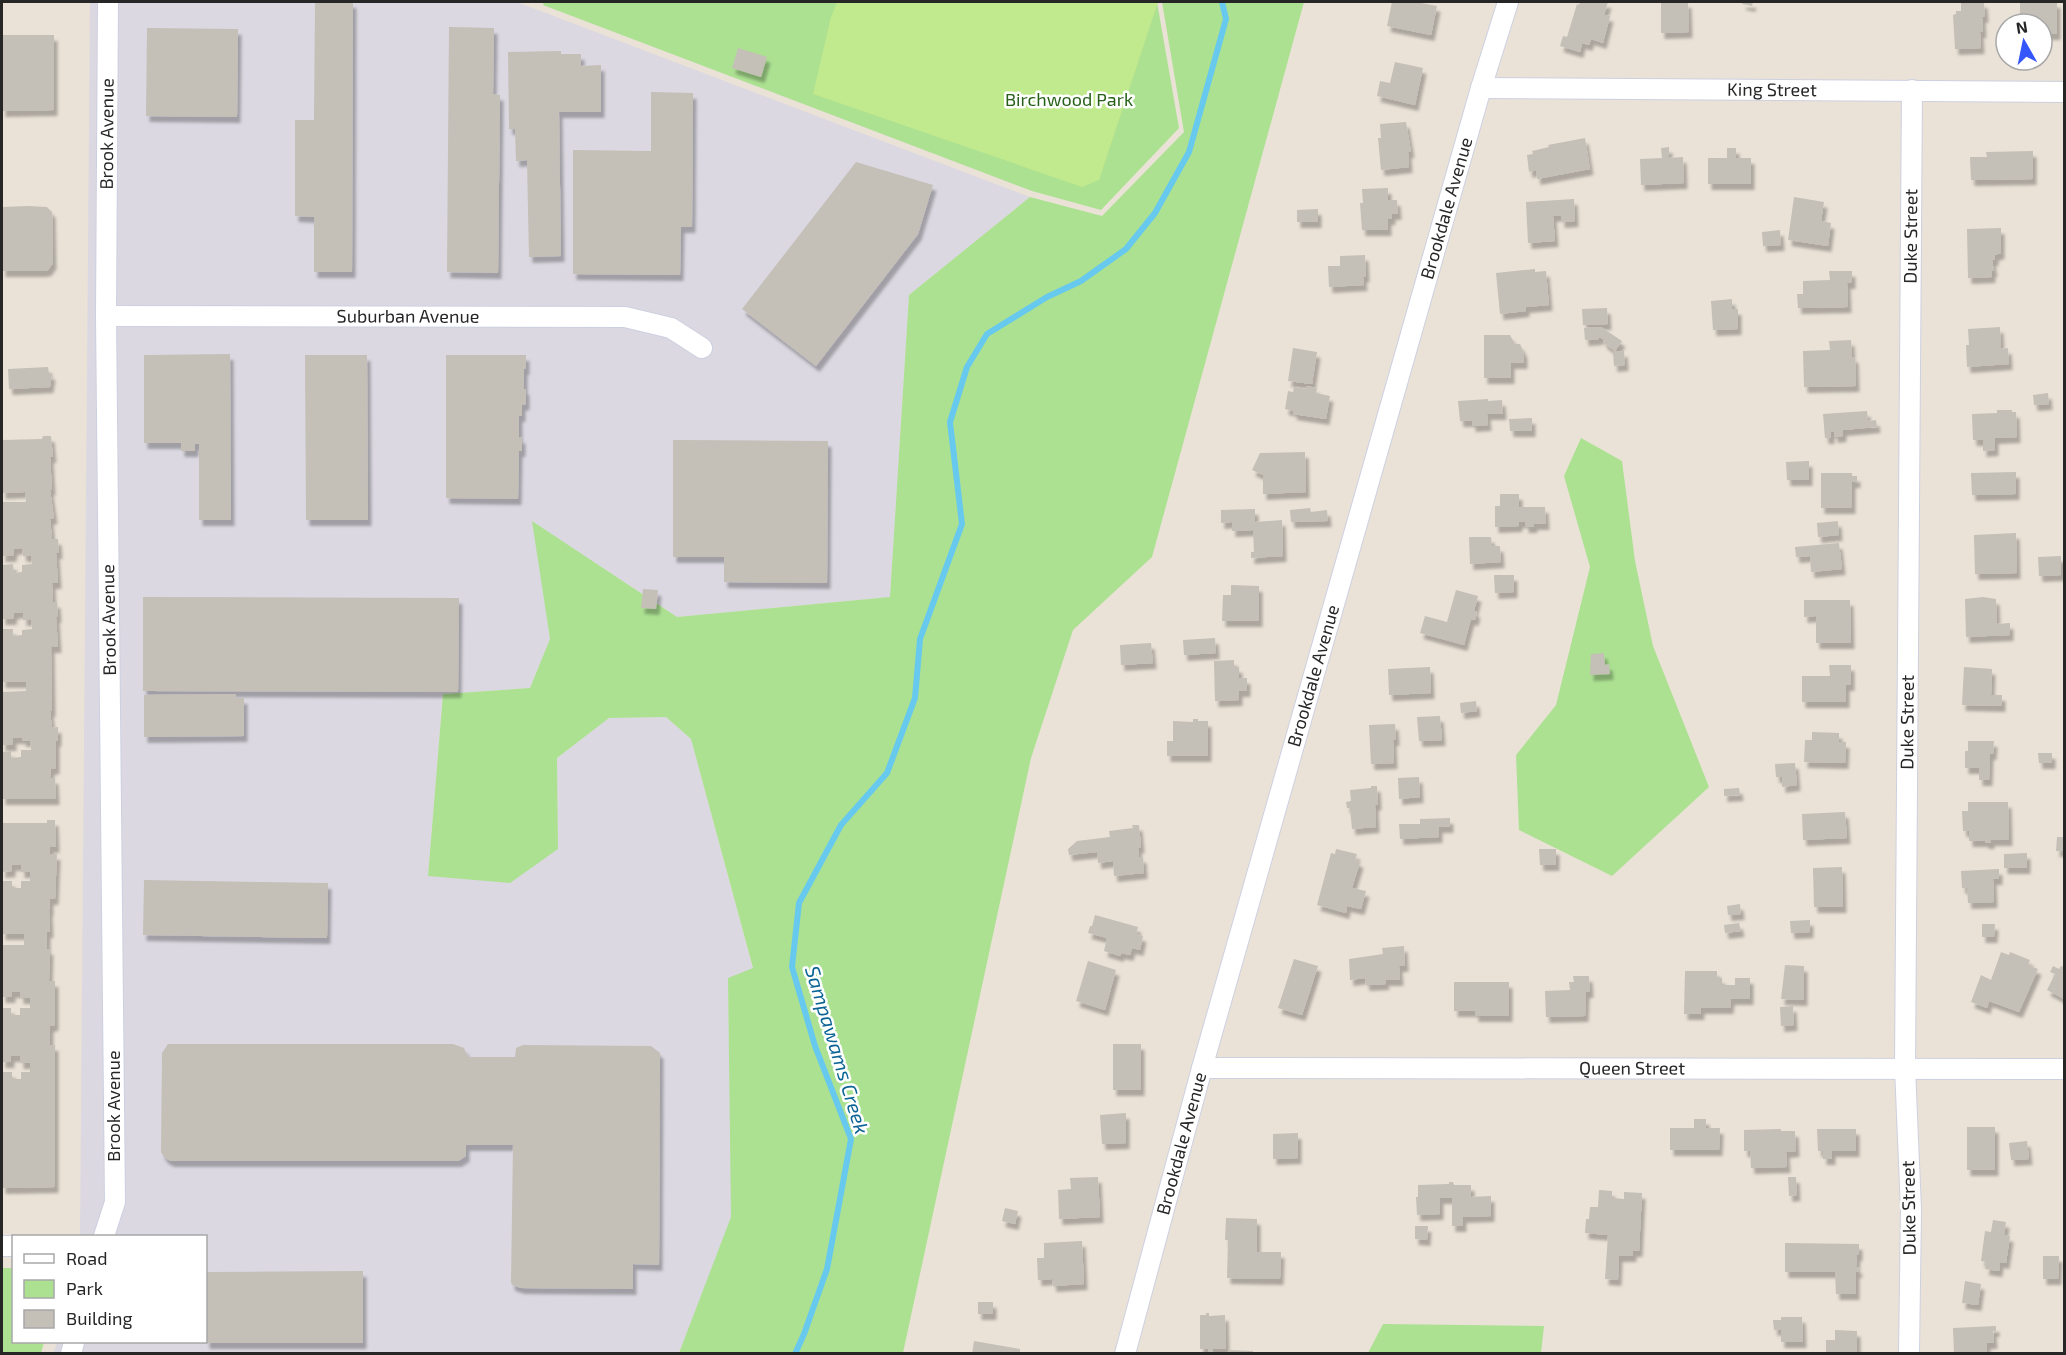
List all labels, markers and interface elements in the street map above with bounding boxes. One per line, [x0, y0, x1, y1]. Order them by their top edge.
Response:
north arrow [1994, 12, 2054, 72]
text: N [2014, 16, 2029, 37]
street label: Brook Avenue [95, 78, 118, 190]
street label: King Street [1727, 78, 1817, 100]
park label: Birchwood Park [1005, 88, 1133, 110]
street label: Brookdale Avenue [1415, 134, 1476, 282]
street label: Duke Street [1899, 189, 1921, 284]
street label: Suburban Avenue [337, 304, 479, 327]
street label: Brook Avenue [96, 564, 120, 676]
street label: Brookdale Avenue [1282, 602, 1343, 749]
street label: Duke Street [1895, 674, 1918, 770]
water label: Sampawams Creek [801, 963, 875, 1137]
street label: Brook Avenue [102, 1050, 124, 1162]
street label: Queen Street [1579, 1056, 1685, 1079]
street label: Brookdale Avenue [1151, 1070, 1210, 1217]
street label: Duke Street [1896, 1160, 1920, 1256]
legend [12, 1235, 207, 1343]
text: Road [66, 1247, 107, 1269]
text: Park [66, 1277, 103, 1299]
text: Building [66, 1307, 133, 1329]

